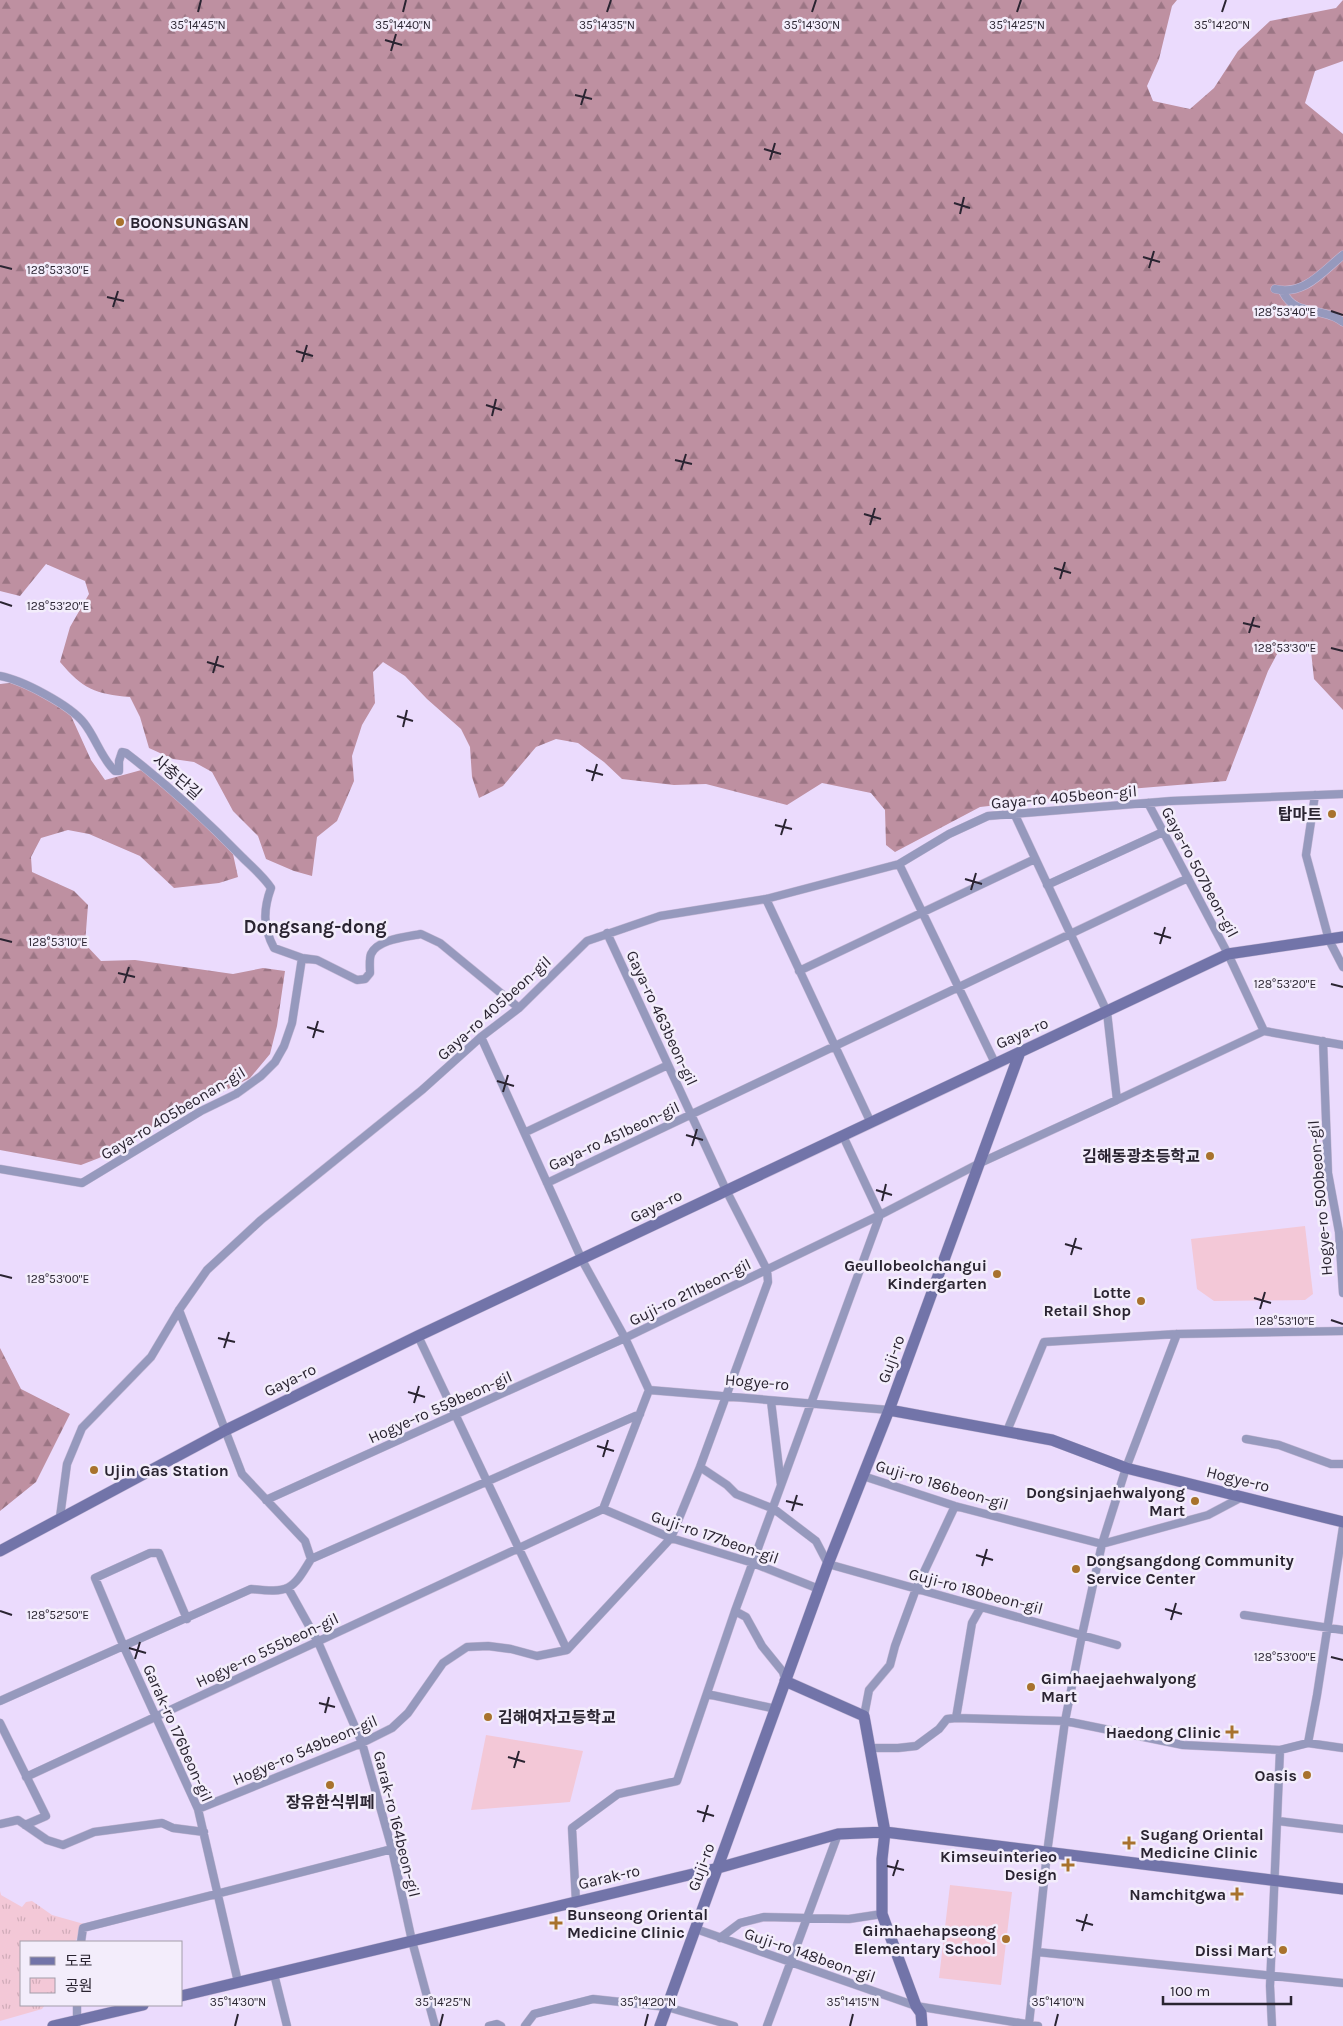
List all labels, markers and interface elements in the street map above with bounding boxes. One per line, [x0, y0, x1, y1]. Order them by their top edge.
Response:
text: 35°14'45"N [170, 18, 226, 32]
text: 35°14'40"N [375, 18, 431, 32]
text: 35°14'35"N [579, 18, 635, 32]
text: 35°14'30"N [784, 18, 840, 32]
text: 35°14'25"N [989, 18, 1045, 32]
text: 35°14'20"N [1194, 18, 1250, 32]
place label: BOONSUNGSAN [130, 213, 249, 232]
marker: BOONSUNGSAN [114, 216, 126, 228]
text: 128°53'30"E [27, 263, 89, 277]
text: 128°53'40"E [1254, 305, 1316, 319]
text: 128°53'20"E [27, 599, 89, 613]
text: 128°53'30"E [1254, 641, 1316, 655]
street label: 사충단길 [149, 751, 205, 803]
street label: Gaya-ro 405beon-gil [990, 781, 1138, 813]
street label: Gaya-ro 507beon-gil [1158, 803, 1242, 941]
place label: 탑마트 [1278, 805, 1322, 824]
marker: 탑마트 [1326, 808, 1338, 820]
district label: Dongsang-dong [243, 916, 387, 938]
text: 128°53'10"E [28, 935, 88, 949]
street label: Gaya-ro 463beon-gil [622, 947, 702, 1089]
street label: Gaya-ro 405beon-gil [433, 952, 555, 1064]
text: 128°53'20"E [1254, 977, 1316, 991]
street label: Gaya-ro [993, 1013, 1051, 1053]
street label: Gaya-ro 405beonan-gil [97, 1062, 249, 1164]
street label: Gaya-ro 451beon-gil [545, 1097, 683, 1175]
street label: Hogye-ro 500beon-gil [1304, 1119, 1336, 1277]
place label: 김해동광초등학교 [1082, 1147, 1200, 1166]
marker: 김해동광초등학교 [1204, 1150, 1216, 1162]
street label: Gaya-ro [627, 1185, 685, 1227]
street label: Guji-ro 211beon-gil [626, 1254, 754, 1330]
place label: Geullobeolchangui Kindergarten [844, 1256, 987, 1293]
marker: Geullobeolchangui Kindergarten [991, 1268, 1003, 1280]
text: 128°53'00"E [27, 1272, 89, 1286]
place label: Lotte Retail Shop [1043, 1283, 1131, 1320]
marker: Lotte Retail Shop [1135, 1295, 1147, 1307]
text: 128°53'10"E [1255, 1314, 1315, 1328]
street label: Guji-ro [874, 1332, 908, 1386]
street label: Gaya-ro [261, 1359, 319, 1401]
street label: Hogye-ro 559beon-gil [365, 1367, 515, 1447]
street label: Hogye-ro [724, 1370, 790, 1394]
street label: Guji-ro 186beon-gil [873, 1456, 1011, 1514]
place label: Ujin Gas Station [104, 1461, 229, 1480]
street label: Hogye-ro [1204, 1462, 1272, 1496]
marker: Ujin Gas Station [88, 1464, 100, 1476]
place label: Dongsinjaehwalyong Mart [1026, 1483, 1185, 1520]
marker: Dongsinjaehwalyong Mart [1189, 1495, 1201, 1507]
street label: Guji-ro 177beon-gil [649, 1506, 781, 1568]
place label: Dongsangdong Community Service Center [1086, 1551, 1294, 1588]
marker: Dongsangdong Community Service Center [1070, 1563, 1082, 1575]
street label: Guji-ro 180beon-gil [907, 1564, 1045, 1618]
text: 128°52'50"E [27, 1608, 89, 1622]
street label: Hogye-ro 555beon-gil [193, 1609, 341, 1691]
text: 128°53'00"E [1254, 1650, 1316, 1664]
street label: Garak-ro 176beon-gil [139, 1661, 217, 1805]
place label: Gimhaejaehwalyong Mart [1041, 1669, 1196, 1706]
marker: Gimhaejaehwalyong Mart [1025, 1681, 1037, 1693]
place label: 김해여자고등학교 [498, 1708, 616, 1727]
street label: Hogye-ro 549beon-gil [230, 1711, 380, 1789]
marker: 김해여자고등학교 [482, 1711, 494, 1723]
place label: Haedong Clinic [1106, 1723, 1221, 1742]
marker: Haedong Clinic [1225, 1725, 1239, 1739]
street label: Garak-ro 164beon-gil [370, 1749, 424, 1899]
place label: Oasis [1255, 1766, 1297, 1785]
marker: Oasis [1301, 1769, 1313, 1781]
marker: 장유한식뷔페 [324, 1779, 336, 1791]
place label: 장유한식뷔페 [286, 1793, 374, 1812]
place label: Sugang Oriental Medicine Clinic [1140, 1825, 1264, 1862]
marker: Sugang Oriental Medicine Clinic [1122, 1836, 1136, 1850]
street label: Guji-ro [684, 1840, 718, 1894]
place label: Kimseuinterieo Design [940, 1847, 1057, 1884]
marker: Kimseuinterieo Design [1061, 1858, 1075, 1872]
street label: Garak-ro [576, 1861, 642, 1893]
place label: Namchitgwa [1129, 1885, 1226, 1904]
marker: Namchitgwa [1230, 1887, 1244, 1901]
place label: Bunseong Oriental Medicine Clinic [567, 1905, 708, 1942]
marker: Bunseong Oriental Medicine Clinic [549, 1916, 563, 1930]
place label: Gimhaehapseong Elementary School [854, 1921, 996, 1958]
street label: Guji-ro 148beon-gil [742, 1924, 878, 1986]
marker: Gimhaehapseong Elementary School [1000, 1933, 1012, 1945]
legend [20, 1941, 182, 2006]
place label: Dissi Mart [1195, 1941, 1273, 1960]
marker: Dissi Mart [1277, 1944, 1289, 1956]
text: 도로 [65, 1952, 93, 1970]
scale bar [1163, 1974, 1290, 2006]
text: 공원 [65, 1977, 93, 1995]
text: 100 m [1170, 1982, 1210, 2000]
text: 35°14'30"N [210, 1995, 266, 2009]
text: 35°14'25"N [415, 1995, 471, 2009]
text: 35°14'20"N [620, 1995, 676, 2009]
text: 35°14'15"N [827, 1995, 879, 2009]
text: 35°14'10"N [1031, 1995, 1085, 2009]

